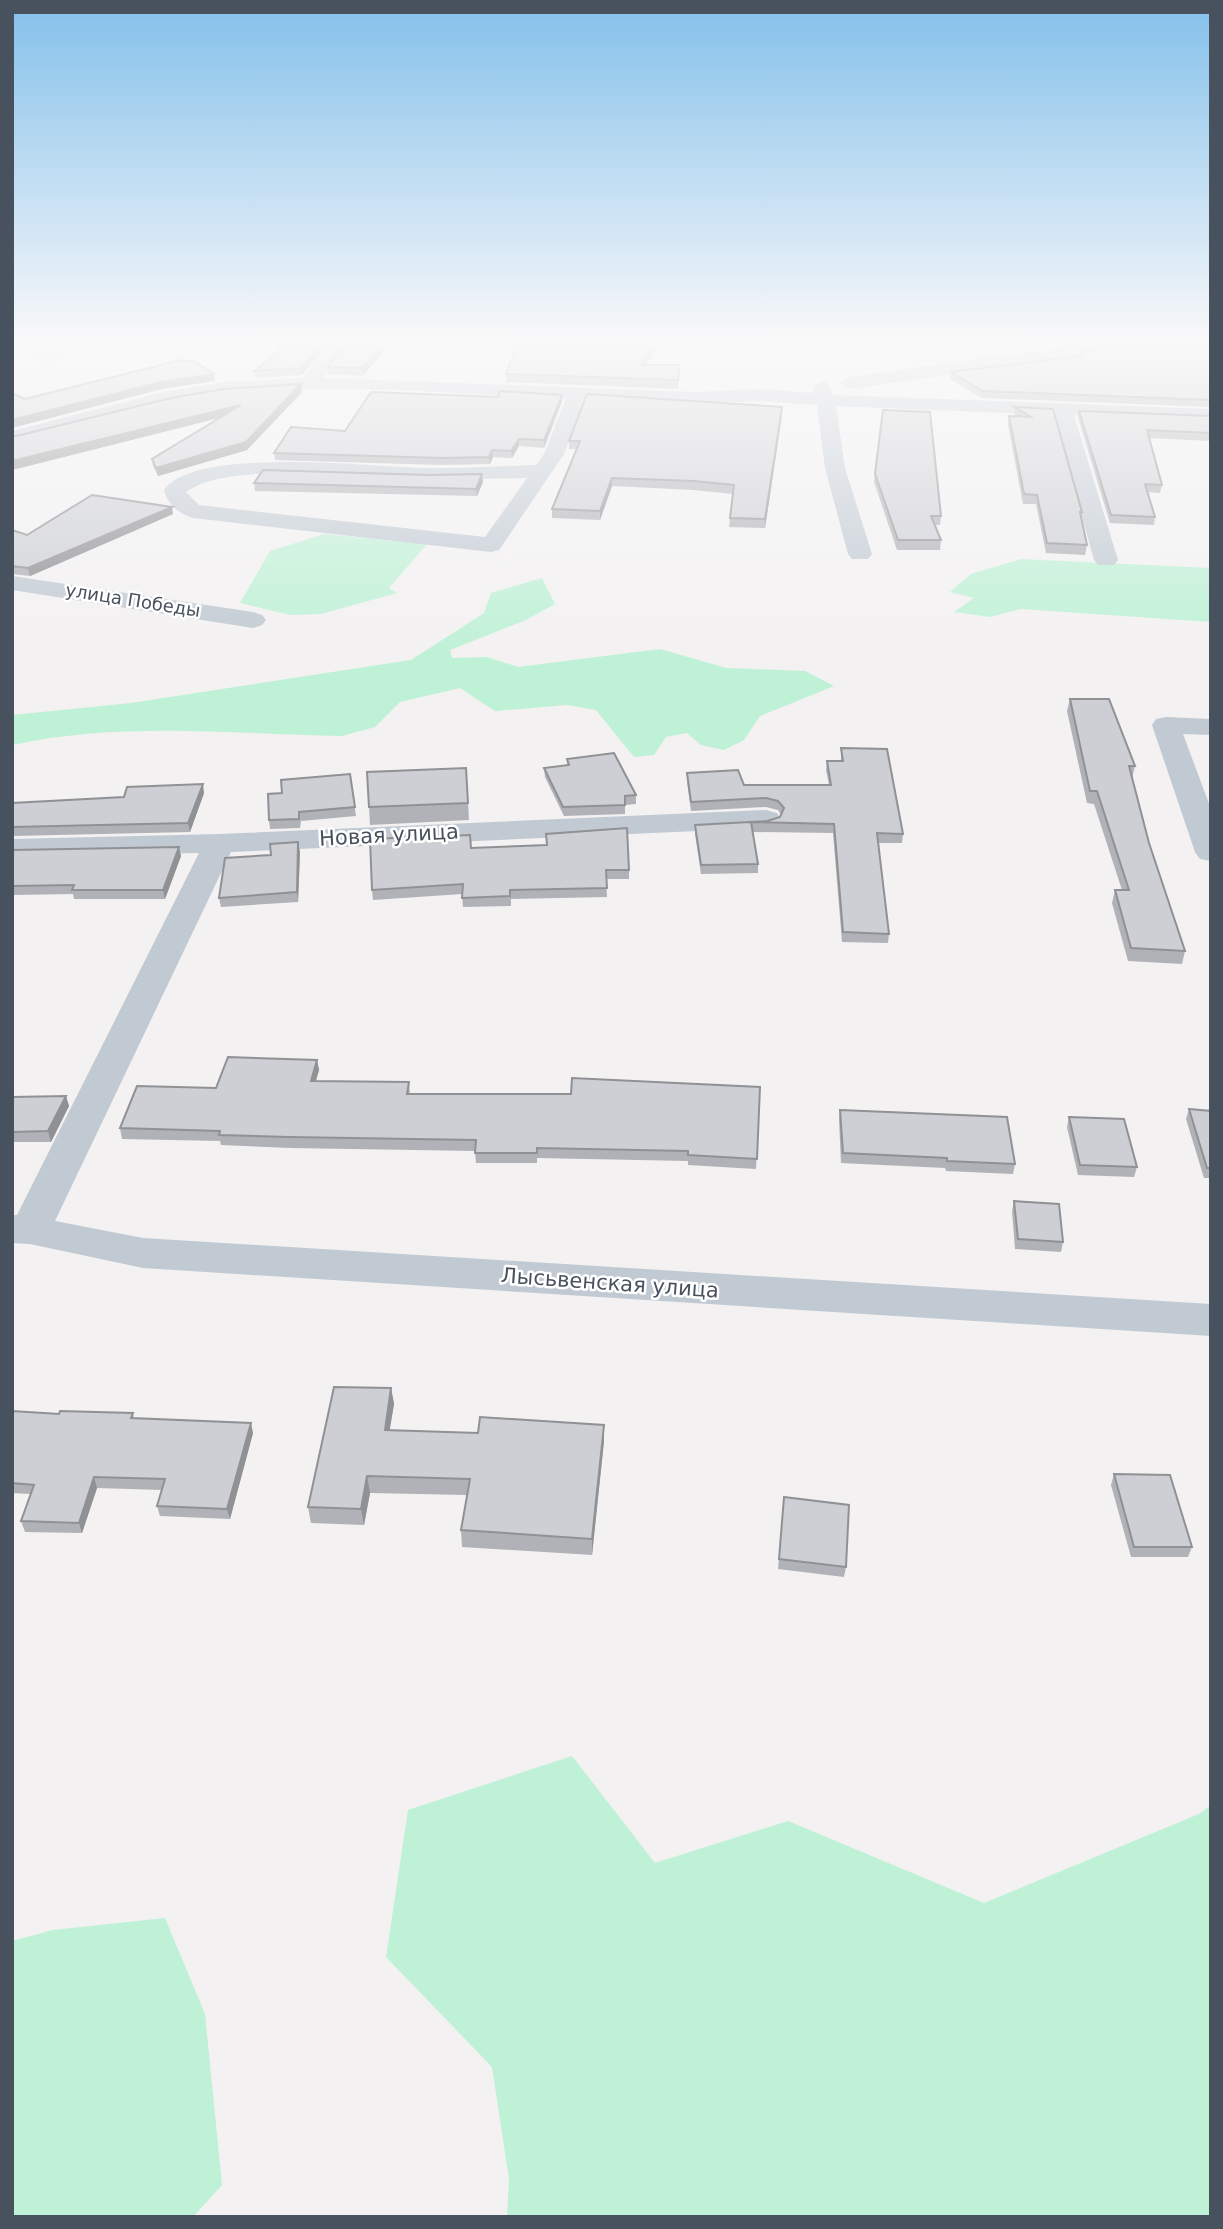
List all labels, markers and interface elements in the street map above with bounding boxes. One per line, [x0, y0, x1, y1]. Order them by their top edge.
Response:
street label: улица Победы [64, 579, 202, 621]
street label: Новая улица [319, 819, 459, 851]
street label: Лысьвенская улица [500, 1263, 720, 1303]

